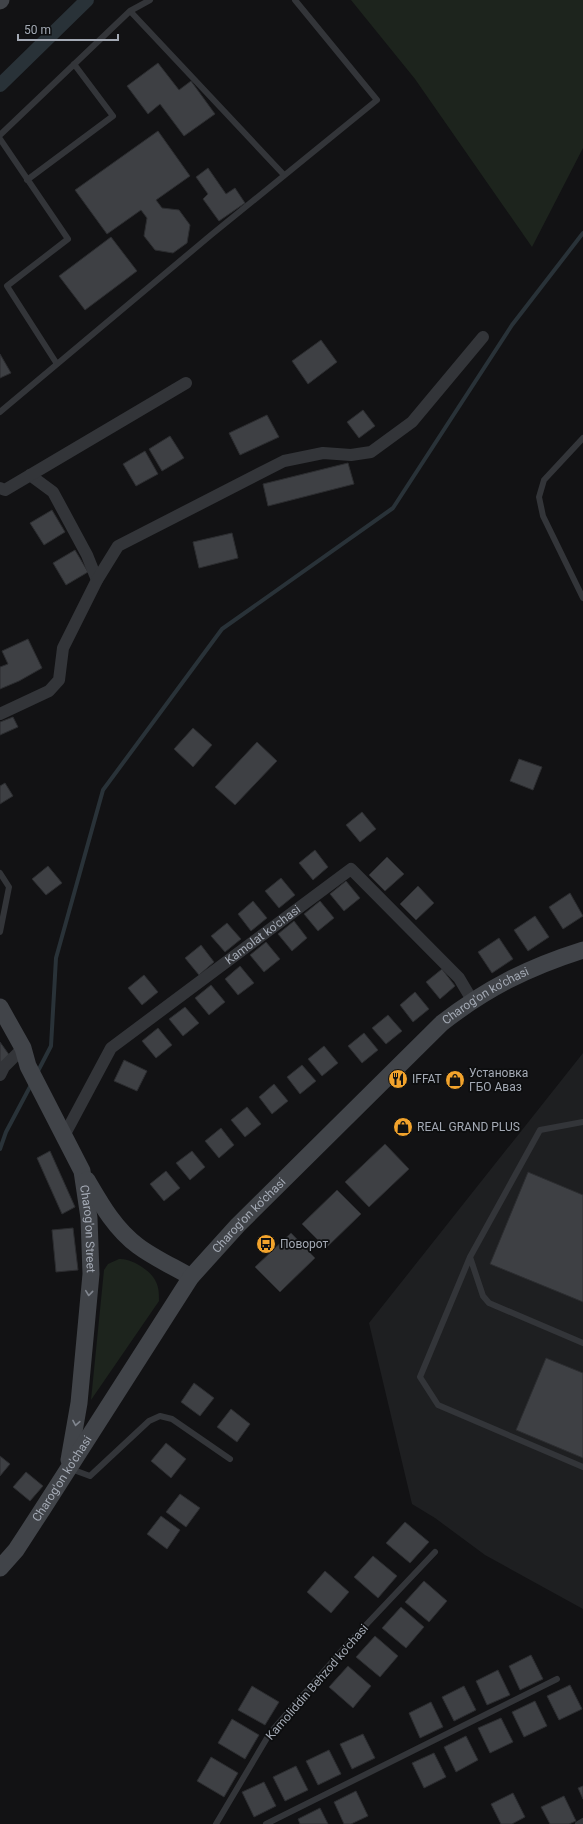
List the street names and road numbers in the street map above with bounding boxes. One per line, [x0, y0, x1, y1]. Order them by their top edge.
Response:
street label: Kamolat ko'chasi [223, 902, 303, 967]
street label: Charog'on ko'chasi [439, 964, 531, 1027]
street label: Charog'on ko'chasi [209, 1175, 289, 1256]
street label: Charog'on Street [77, 1184, 98, 1273]
street label: Charog'on ko'chasi [29, 1433, 95, 1524]
street label: Kamoliddin Behzod ko'chasi [263, 1621, 371, 1743]

